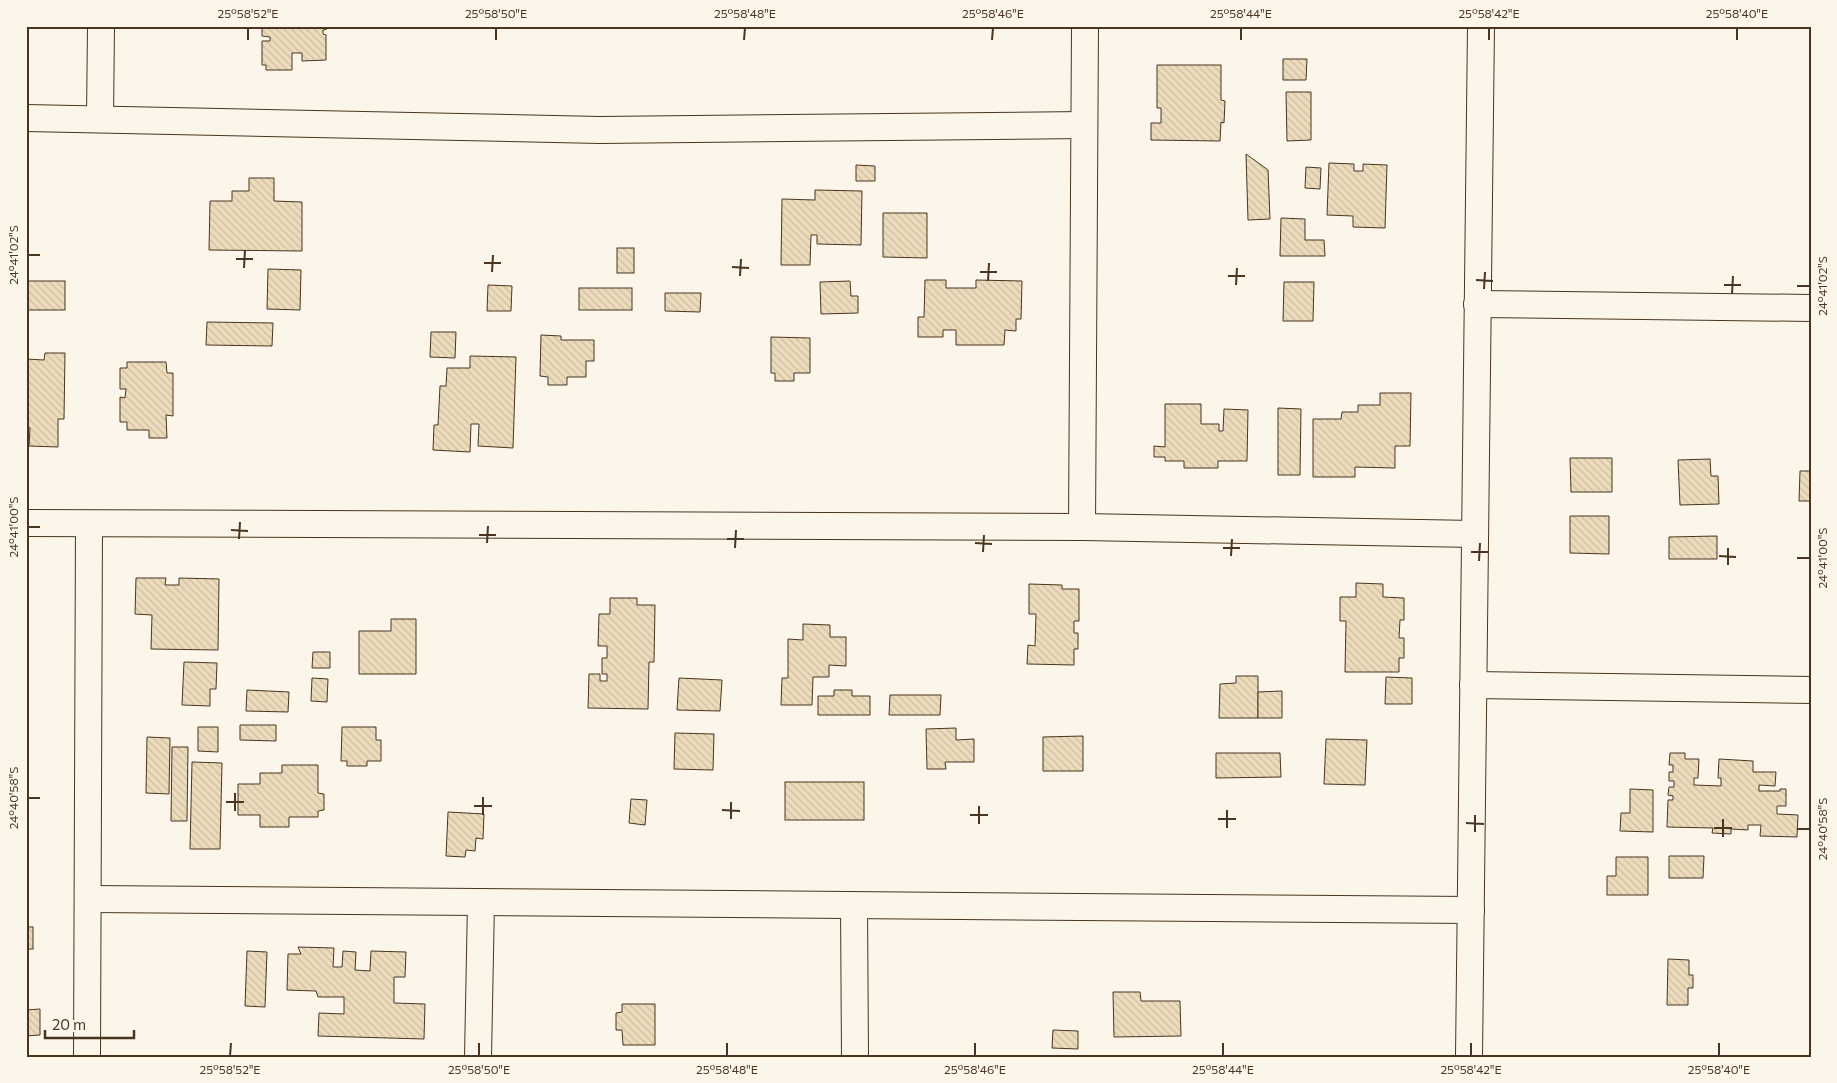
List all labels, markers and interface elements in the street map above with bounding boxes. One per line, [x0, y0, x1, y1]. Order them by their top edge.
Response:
text: 25°58'52"E [218, 6, 278, 20]
text: 25°58'50"E [465, 6, 527, 20]
text: 25°58'48"E [714, 6, 776, 20]
text: 25°58'46"E [962, 6, 1024, 20]
text: 25°58'44"E [1210, 6, 1272, 20]
text: 25°58'42"E [1458, 6, 1520, 20]
text: 25°58'40"E [1706, 6, 1768, 20]
text: 24°41'02"S [6, 225, 20, 285]
text: 24°41'02"S [1815, 256, 1829, 316]
text: 24°41'00"S [6, 497, 20, 557]
text: 24°41'00"S [1815, 528, 1829, 588]
text: 24°40'58"S [6, 767, 20, 829]
text: 24°40'58"S [1815, 798, 1829, 860]
scale bar [45, 1008, 134, 1040]
text: 20 m [52, 1015, 86, 1033]
text: 25°58'52"E [200, 1062, 260, 1076]
text: 25°58'50"E [448, 1062, 510, 1076]
text: 25°58'48"E [696, 1062, 758, 1076]
text: 25°58'46"E [944, 1062, 1006, 1076]
text: 25°58'44"E [1192, 1062, 1254, 1076]
text: 25°58'42"E [1440, 1062, 1502, 1076]
text: 25°58'40"E [1688, 1062, 1750, 1076]

